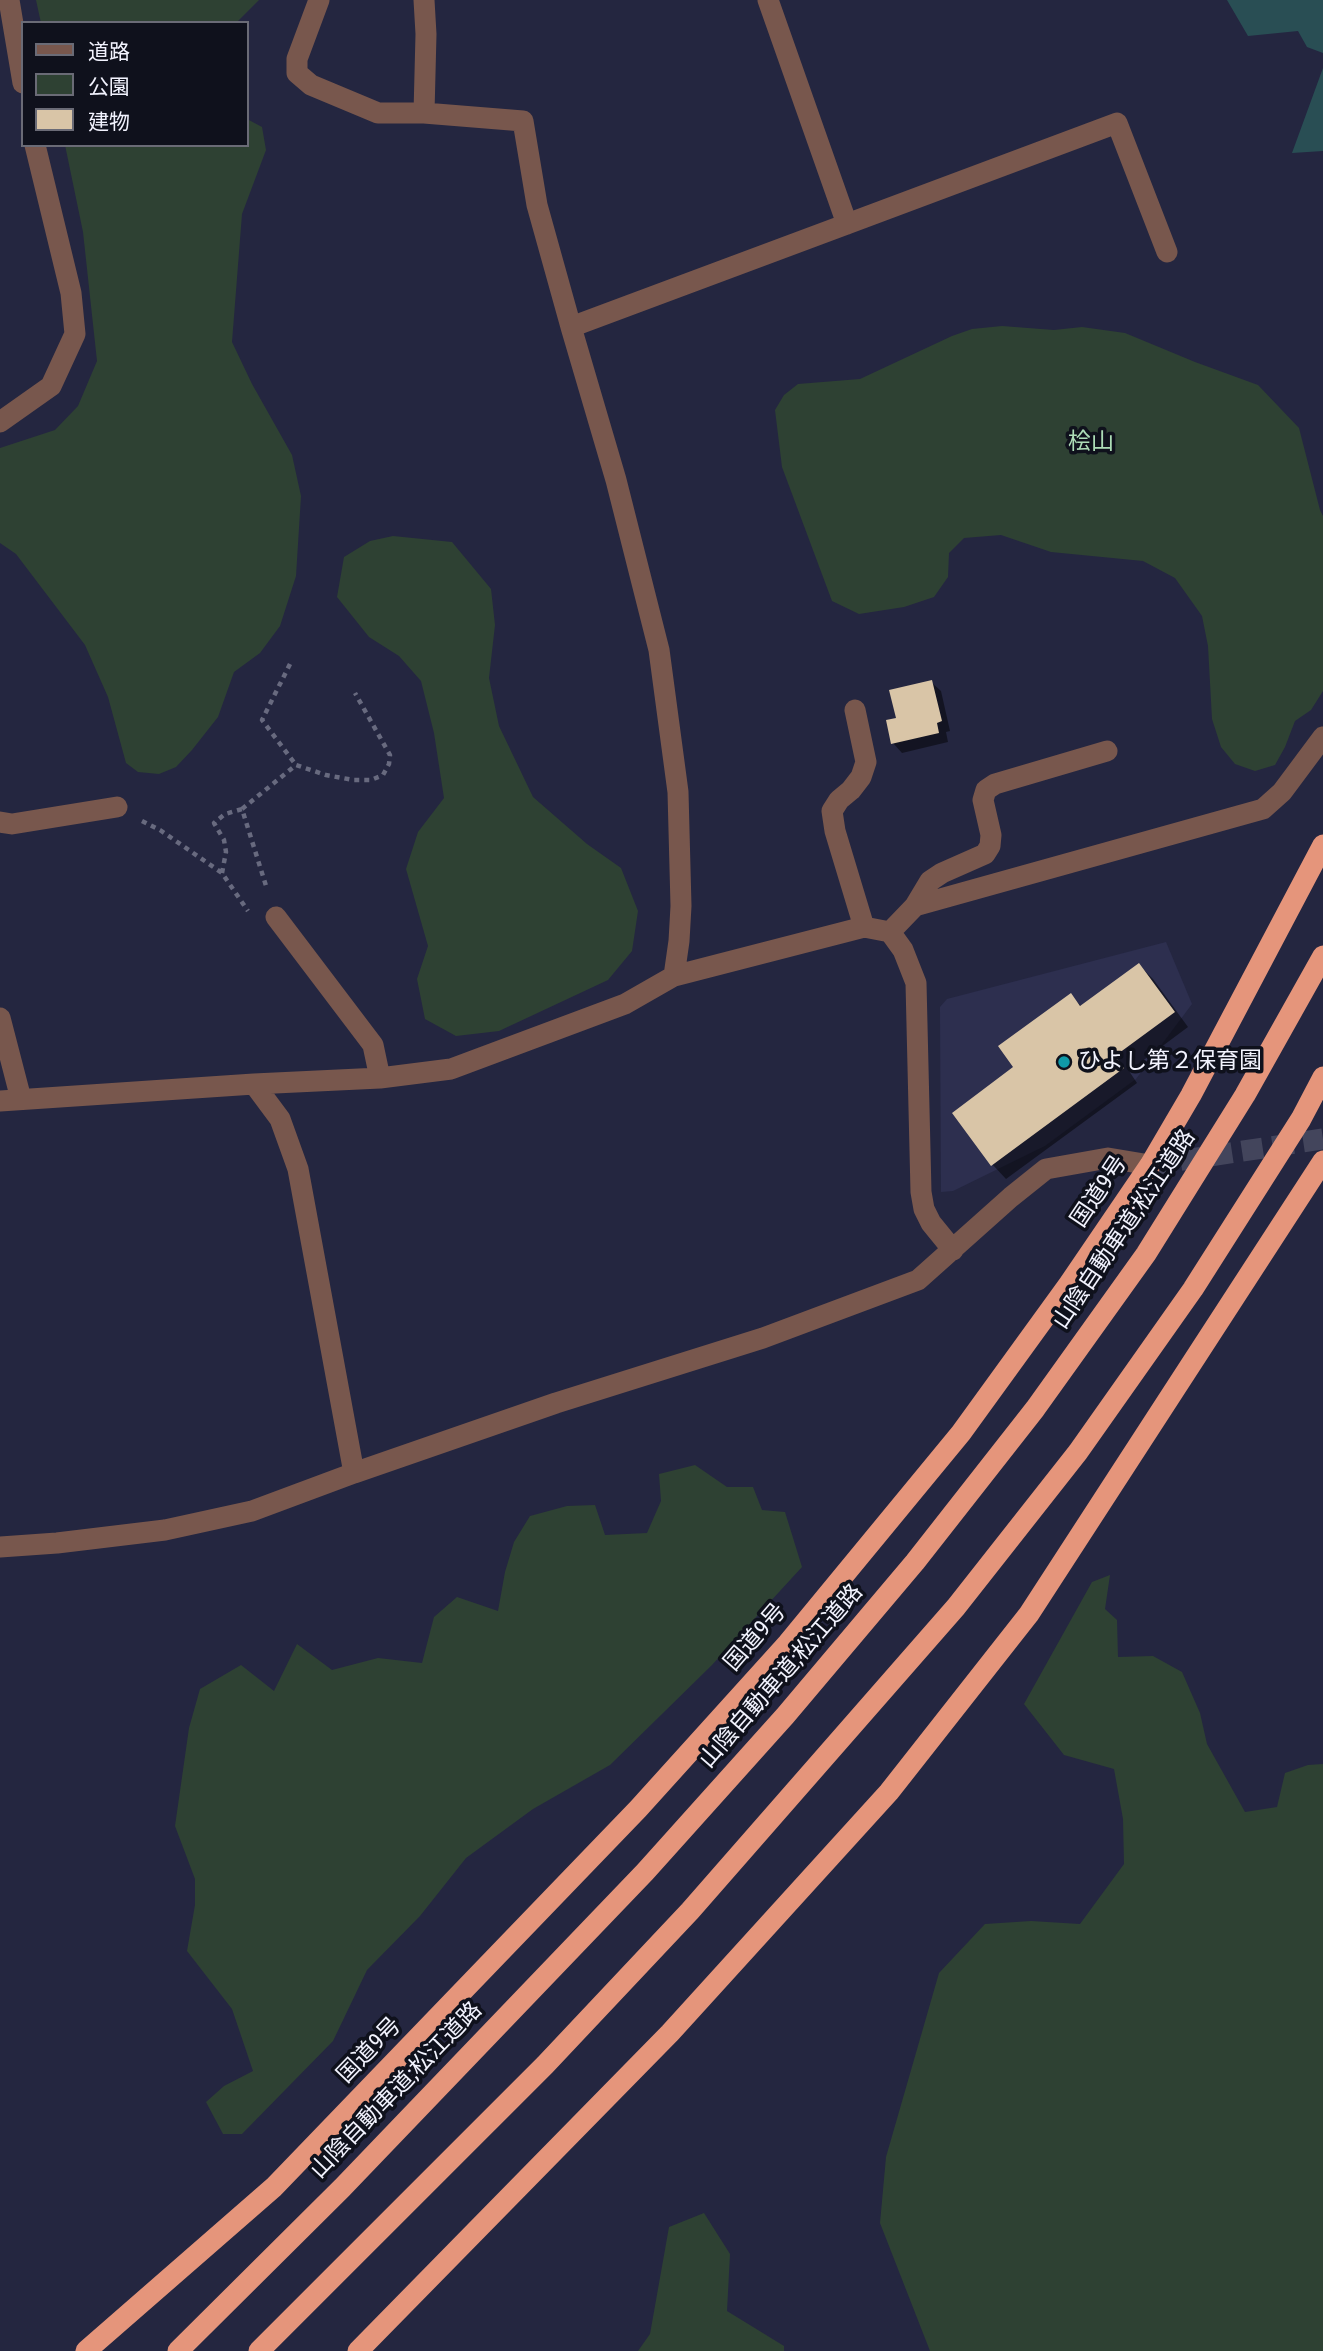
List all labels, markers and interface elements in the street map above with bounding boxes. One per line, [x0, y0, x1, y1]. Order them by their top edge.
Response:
legend [21, 21, 248, 147]
text: 道路 [88, 40, 130, 64]
text: 公園 [88, 75, 130, 99]
text: 建物 [88, 110, 130, 134]
park label: 桧山 [1068, 429, 1114, 457]
place label: ひよし第２保育園 [1078, 1048, 1262, 1076]
marker: ひよし第２保育園 [1056, 1054, 1072, 1070]
street label: 山陰自動車道;松江道路 [1048, 1125, 1202, 1335]
street label: 国道9号 [1066, 1151, 1134, 1233]
street label: 山陰自動車道;松江道路 [695, 1579, 869, 1775]
street label: 国道9号 [719, 1599, 793, 1677]
street label: 山陰自動車道;松江道路 [306, 1997, 488, 2185]
street label: 国道9号 [332, 2013, 408, 2089]

